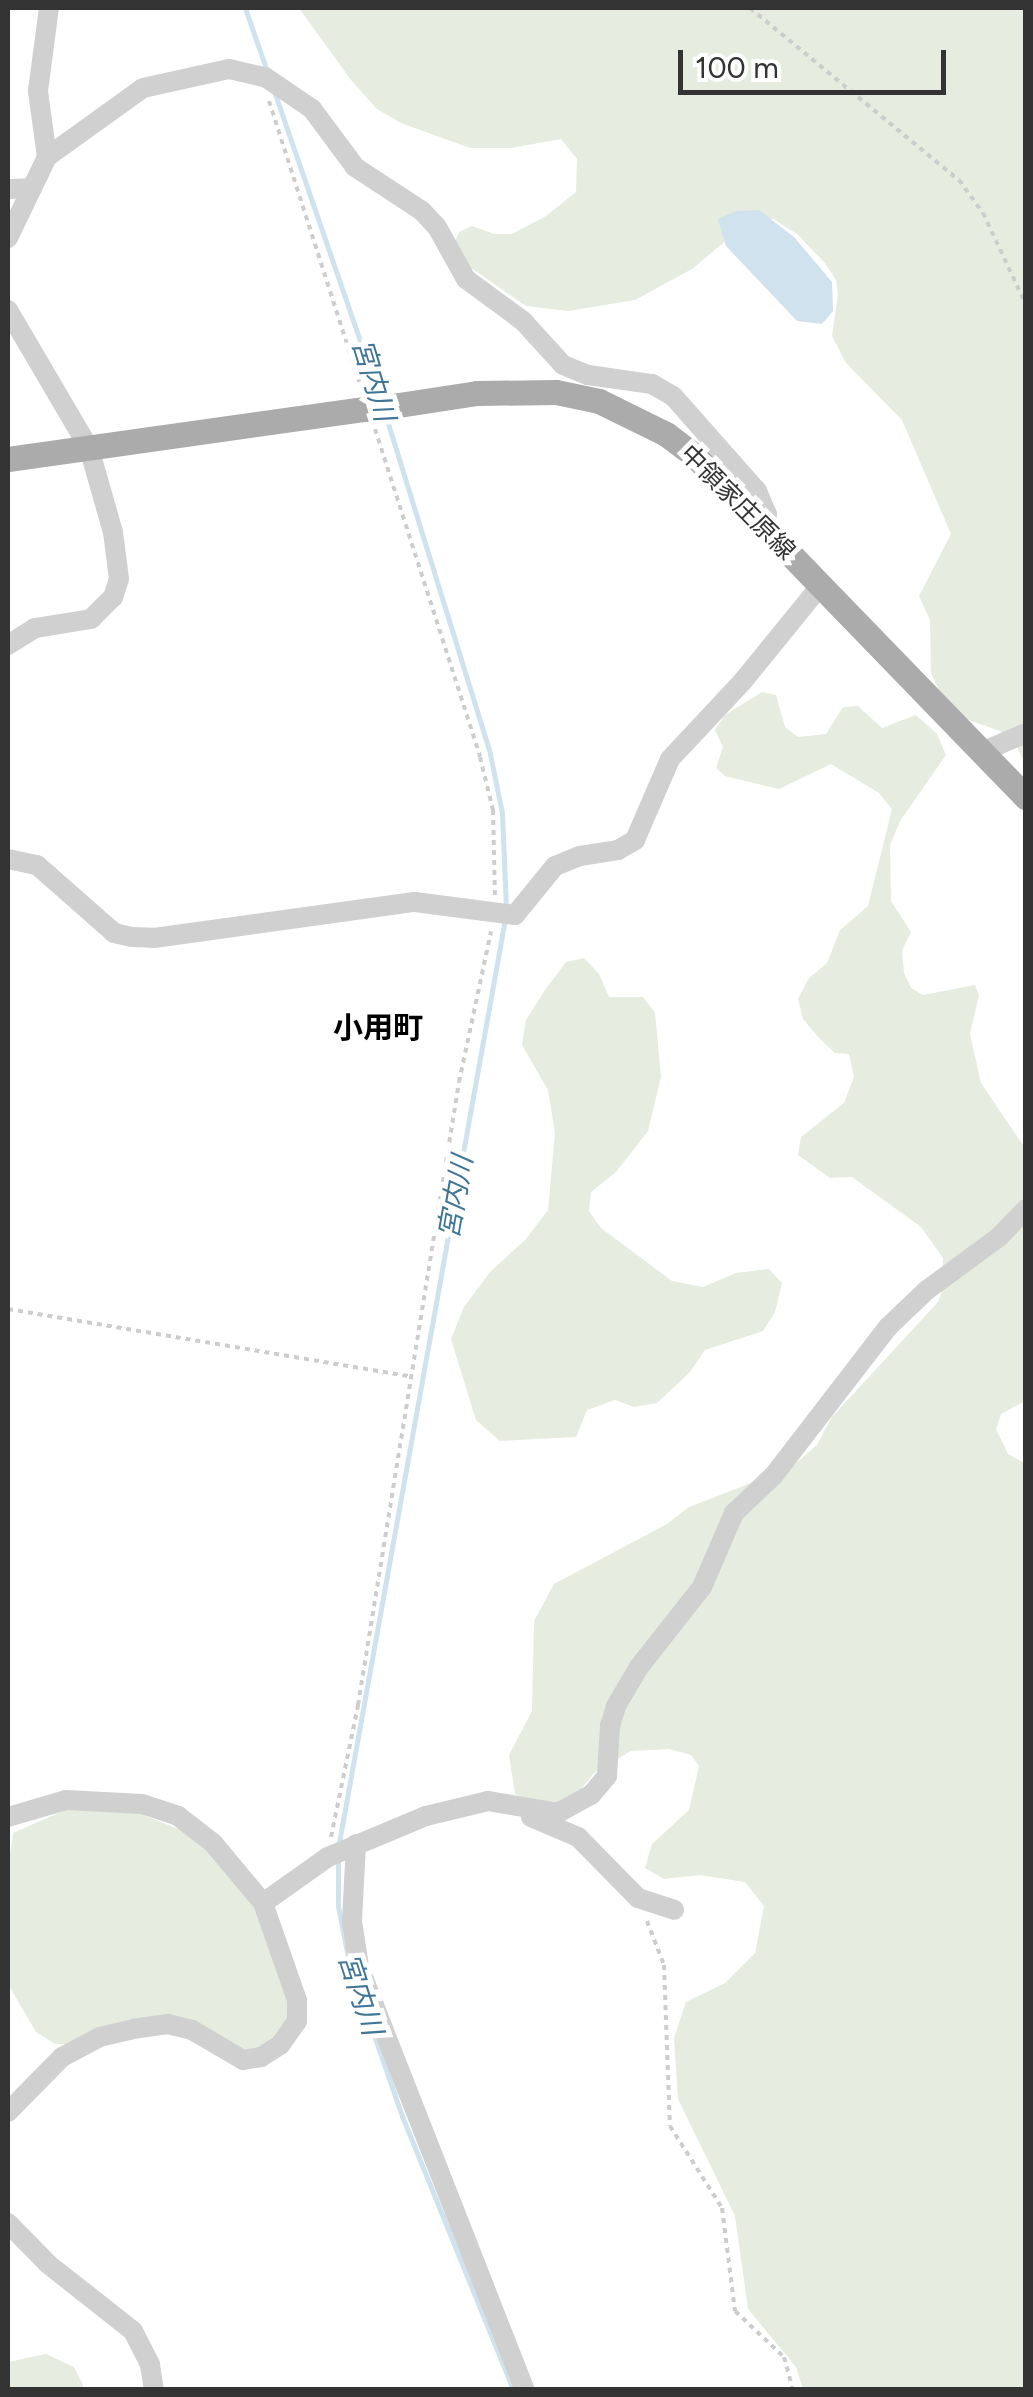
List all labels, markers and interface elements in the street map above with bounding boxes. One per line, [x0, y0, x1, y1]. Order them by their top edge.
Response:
scale bar [683, 30, 950, 92]
text: 100 m [695, 49, 779, 86]
water label: 宮内川 [346, 335, 402, 425]
street label: 中領家庄原線 [674, 438, 802, 566]
district label: 小用町 [333, 1010, 423, 1046]
water label: 宮内川 [431, 1153, 479, 1241]
water label: 宮内川 [332, 1949, 390, 2039]

